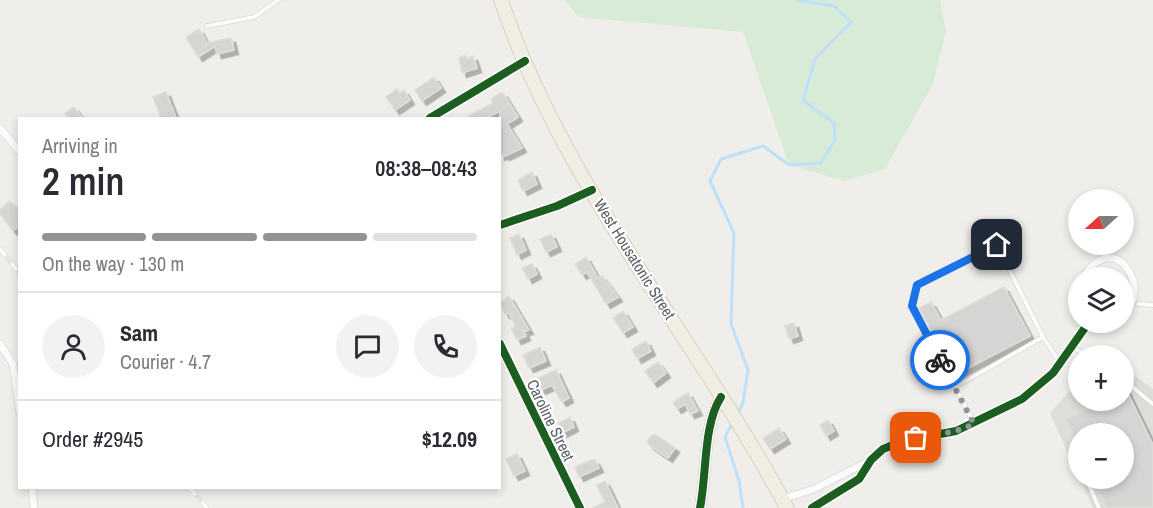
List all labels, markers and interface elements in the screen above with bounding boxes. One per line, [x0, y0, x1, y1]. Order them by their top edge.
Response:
text: Arriving in [42, 132, 118, 159]
text: 08:38–08:43 [375, 153, 477, 183]
text: 2 min [42, 155, 124, 207]
north arrow [1068, 189, 1134, 255]
map controls [1068, 189, 1134, 489]
street label: West Housatonic Street [589, 195, 681, 324]
pin [971, 219, 1022, 270]
icon: home [980, 228, 1013, 261]
text: On the way · 130 m [42, 250, 184, 277]
button: layers [1068, 267, 1134, 333]
button: person [42, 315, 105, 378]
button: chat [336, 315, 399, 378]
button: phone [414, 315, 477, 378]
text: Sam [120, 318, 158, 348]
courier [910, 330, 970, 390]
icon: bike [924, 344, 957, 377]
button: + [1068, 345, 1134, 411]
text: Courier · 4.7 [120, 348, 211, 375]
street label: Caroline Street [522, 376, 580, 465]
pin [890, 412, 941, 463]
icon: bag [899, 421, 932, 454]
button: − [1068, 423, 1134, 489]
text: Order #2945 [42, 424, 143, 454]
text: $12.09 [422, 424, 477, 454]

